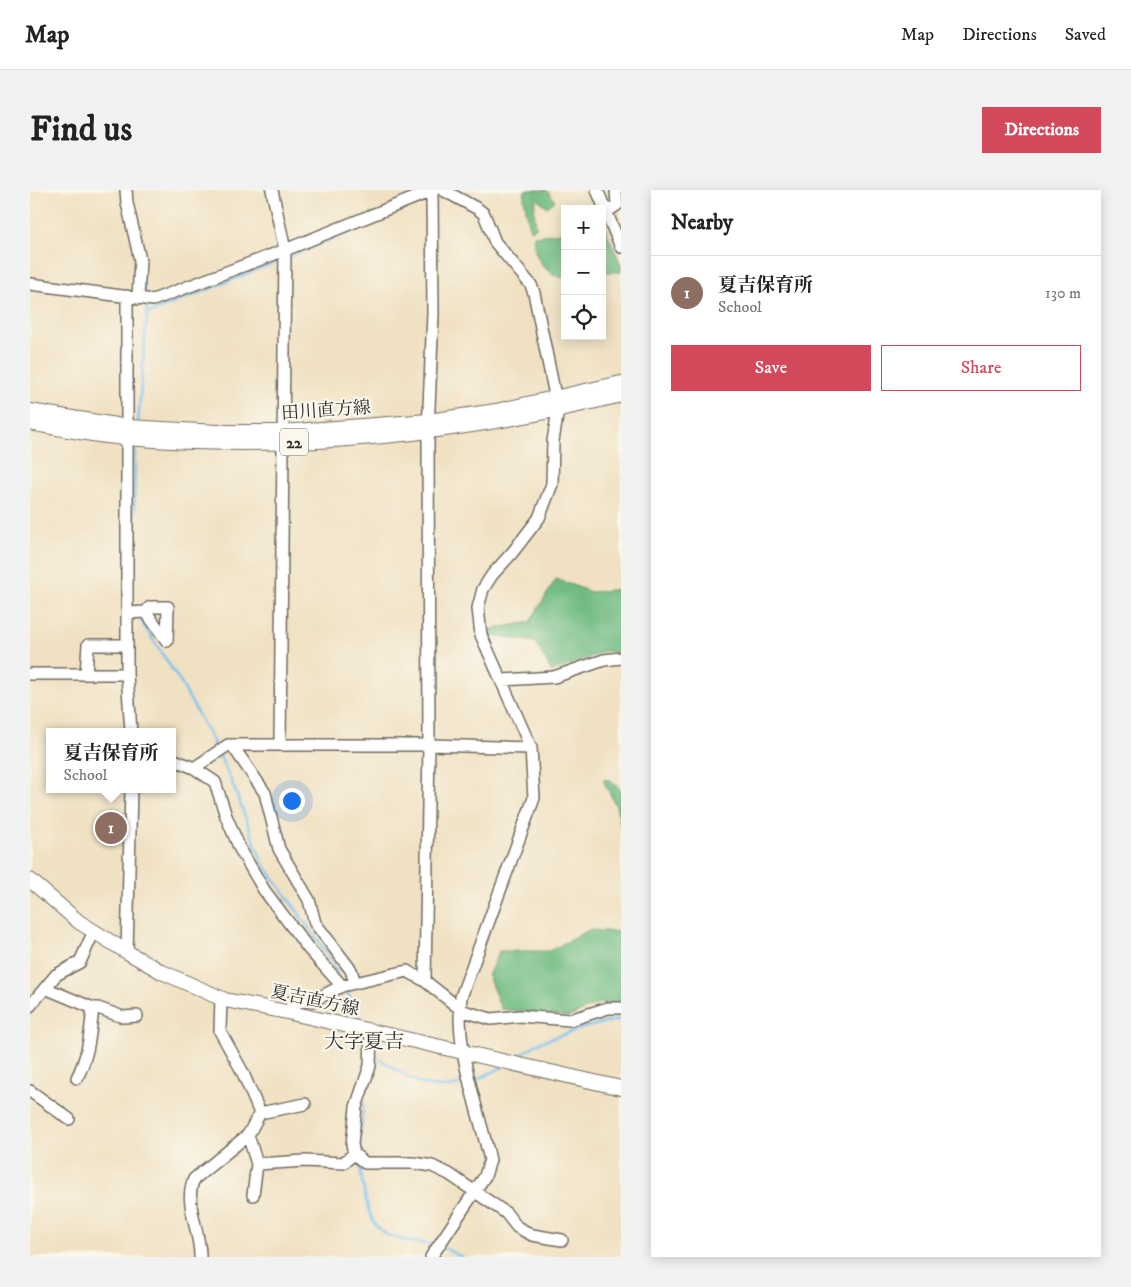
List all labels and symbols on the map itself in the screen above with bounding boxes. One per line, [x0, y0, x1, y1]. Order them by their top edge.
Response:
street label: 田川直方線 [280, 397, 372, 425]
road number: 22 [280, 428, 308, 456]
your location [279, 788, 305, 814]
pin: 1 [95, 809, 127, 847]
street label: 夏吉直方線 [268, 981, 361, 1021]
district label: 大字夏吉 [324, 1030, 404, 1055]

